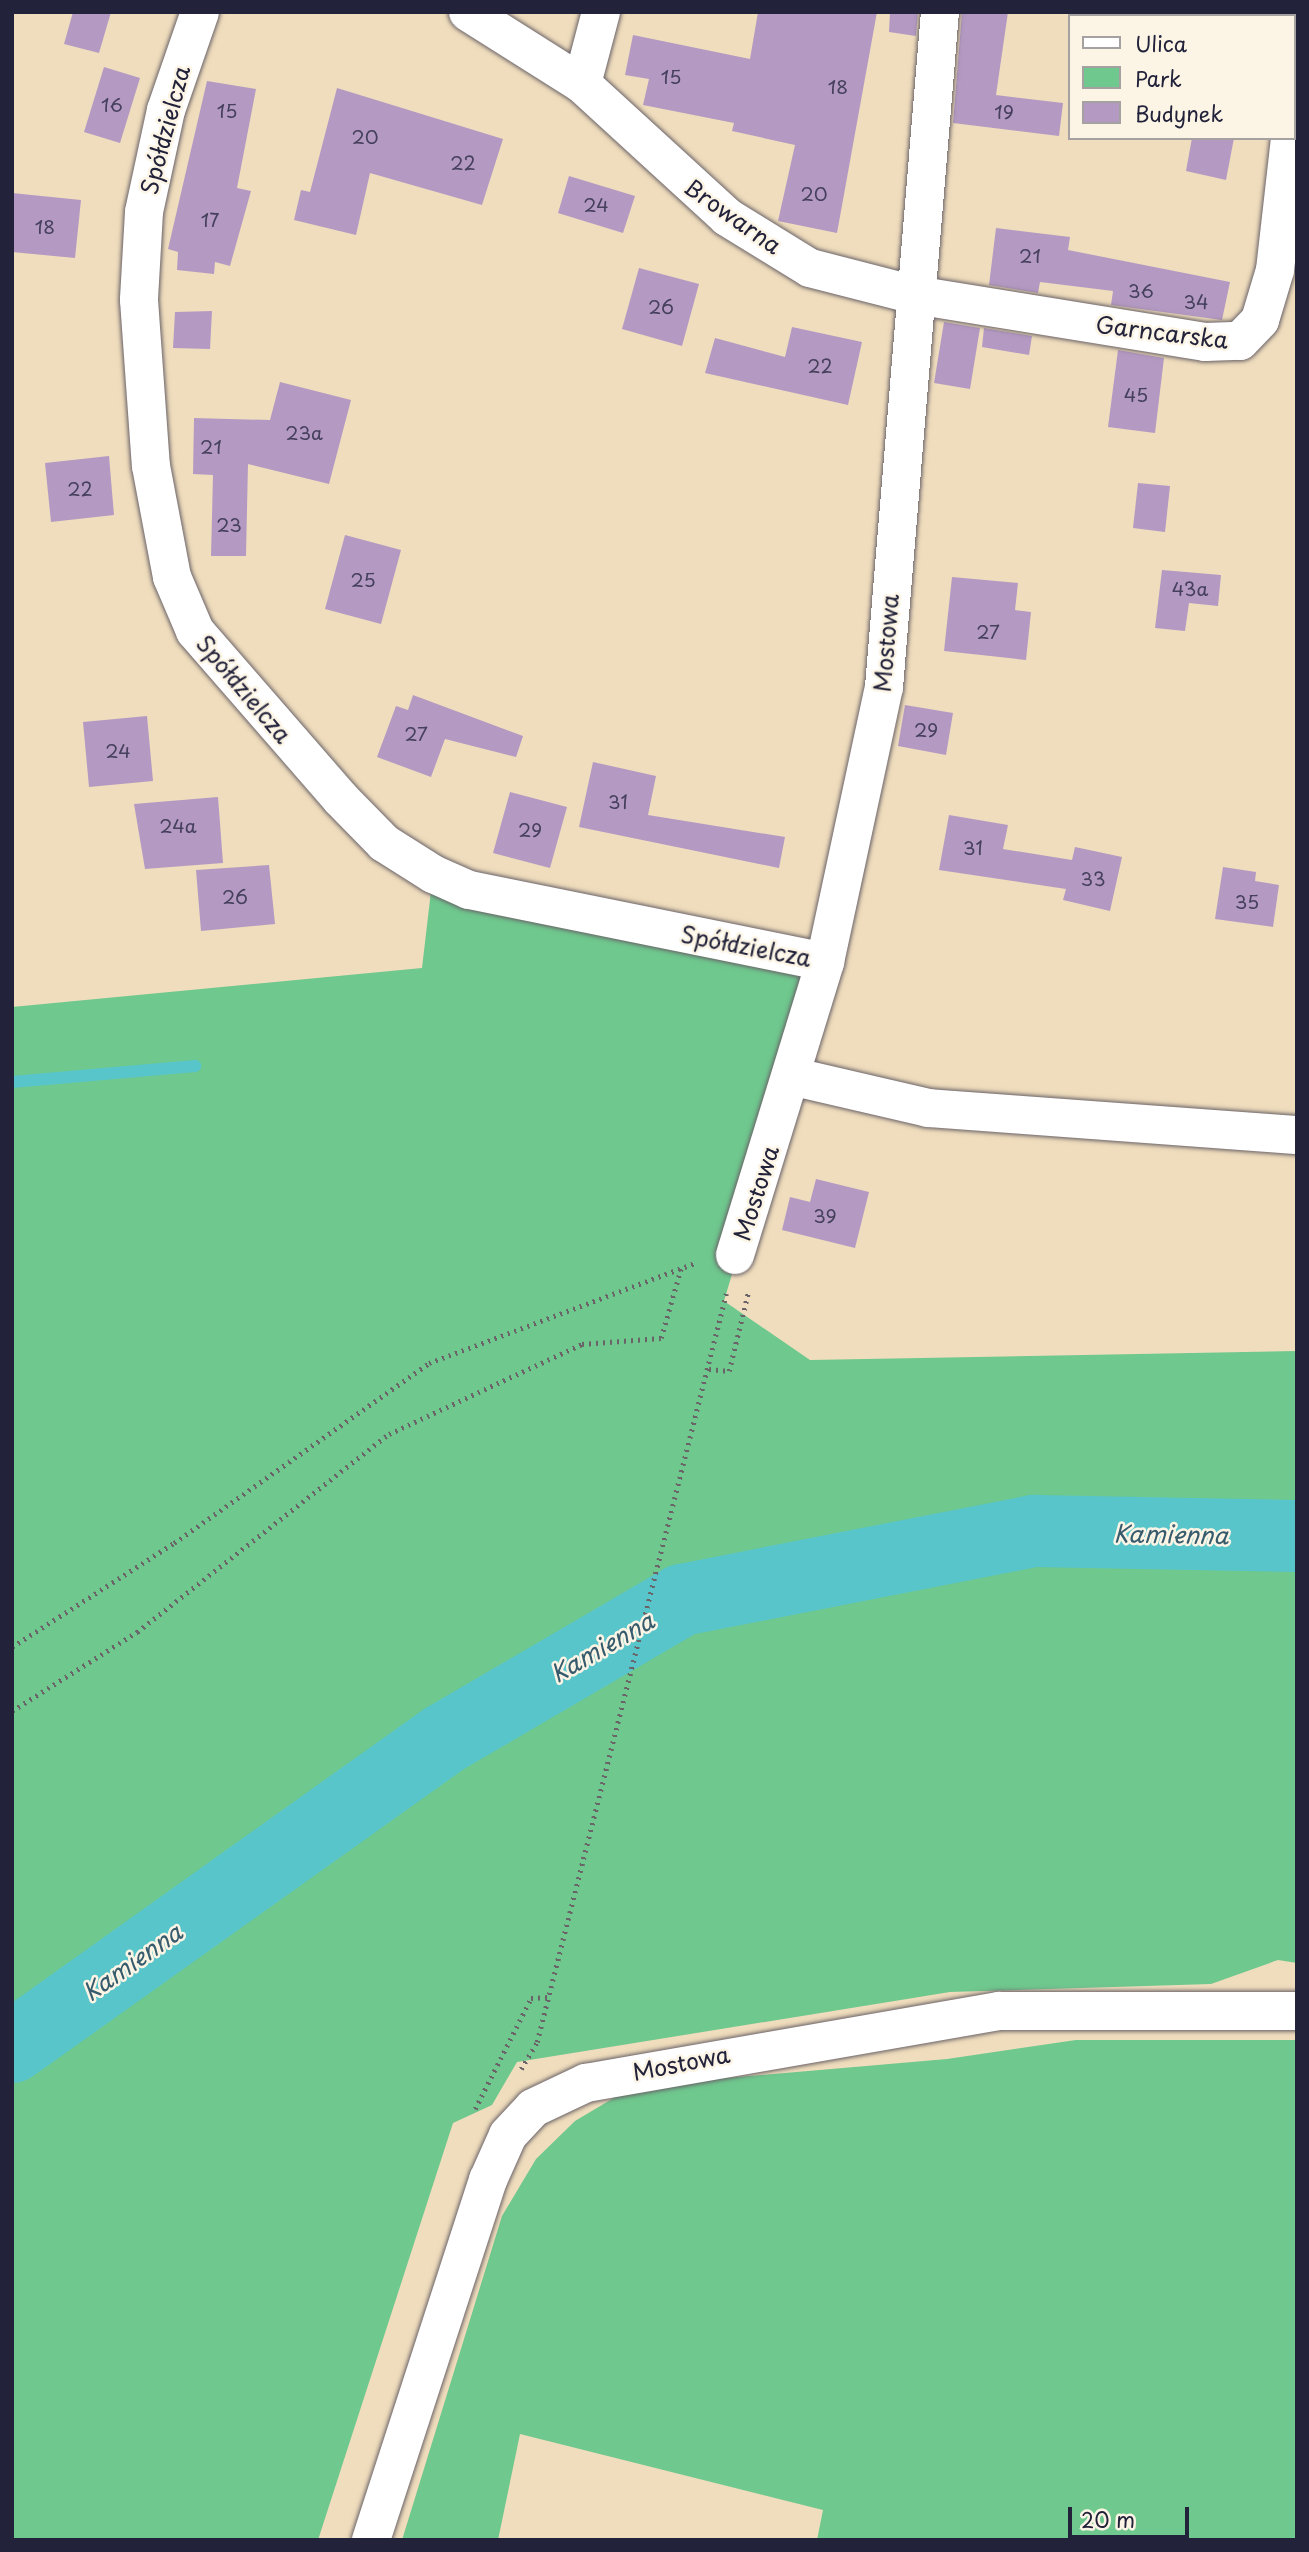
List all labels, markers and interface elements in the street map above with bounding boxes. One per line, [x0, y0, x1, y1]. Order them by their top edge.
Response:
legend [1068, 14, 1295, 140]
text: Ulica [1135, 27, 1187, 59]
text: Park [1135, 62, 1182, 94]
street label: Spółdzielcza [135, 63, 195, 197]
house number: 15 [661, 66, 681, 88]
house number: 18 [828, 76, 848, 98]
house number: 16 [101, 94, 123, 116]
text: Budynek [1135, 97, 1223, 129]
house number: 15 [217, 100, 237, 122]
house number: 19 [994, 101, 1014, 123]
house number: 20 [351, 126, 379, 148]
house number: 22 [450, 152, 476, 174]
street label: Browarna [679, 173, 787, 259]
house number: 20 [800, 183, 828, 205]
house number: 24 [583, 194, 609, 216]
house number: 17 [201, 209, 219, 231]
house number: 18 [35, 216, 55, 238]
house number: 21 [1019, 245, 1041, 267]
house number: 36 [1128, 280, 1154, 302]
house number: 34 [1183, 291, 1209, 313]
house number: 26 [648, 296, 674, 318]
street label: Garncarska [1094, 310, 1230, 354]
house number: 22 [807, 355, 833, 377]
house number: 45 [1124, 384, 1148, 406]
house number: 23a [285, 422, 323, 444]
house number: 21 [200, 436, 222, 458]
house number: 22 [67, 478, 93, 500]
house number: 23 [216, 514, 242, 536]
house number: 25 [350, 569, 376, 591]
house number: 43a [1172, 578, 1208, 600]
street label: Mostowa [868, 593, 904, 693]
house number: 27 [976, 621, 1000, 643]
street label: Spółdzielcza [191, 630, 297, 748]
house number: 29 [914, 719, 938, 741]
house number: 27 [404, 723, 428, 745]
house number: 24 [105, 740, 131, 762]
house number: 31 [608, 791, 628, 813]
house number: 24a [159, 815, 197, 837]
house number: 29 [518, 819, 542, 841]
house number: 31 [963, 837, 983, 859]
house number: 33 [1081, 868, 1105, 890]
house number: 26 [222, 886, 248, 908]
house number: 35 [1235, 891, 1259, 913]
street label: Spółdzielcza [679, 920, 813, 972]
street label: Mostowa [728, 1142, 784, 1244]
house number: 39 [813, 1205, 837, 1227]
water label: Kamienna [1114, 1519, 1228, 1549]
water label: Kamienna [545, 1606, 659, 1688]
water label: Kamienna [77, 1917, 187, 2007]
street label: Mostowa [630, 2040, 732, 2086]
scale bar [1071, 2492, 1192, 2536]
text: 20 m [1081, 2503, 1135, 2535]

